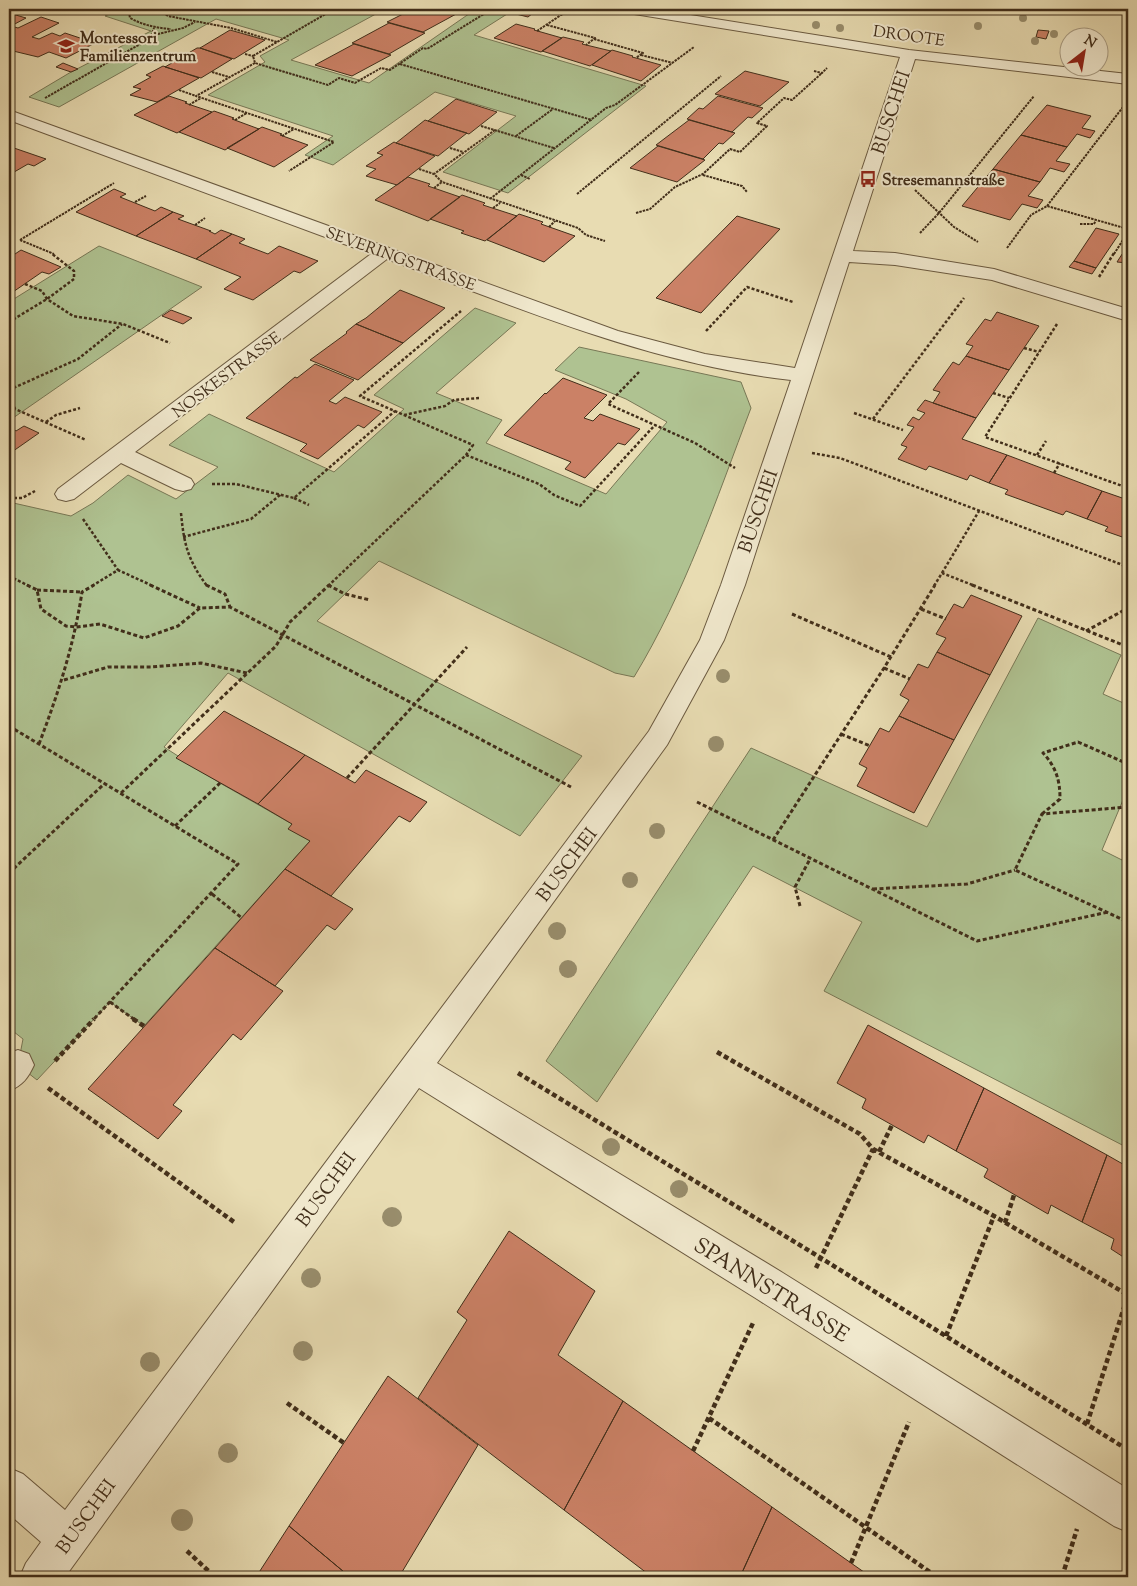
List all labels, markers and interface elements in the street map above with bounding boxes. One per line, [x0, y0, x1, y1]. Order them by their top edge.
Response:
street label: DROOTE [871, 21, 946, 54]
place label: Montessori Familienzentrum [80, 28, 197, 69]
north arrow [1060, 28, 1110, 78]
text: N [1080, 31, 1100, 54]
school or university icon: Montessori Familienzentrum [56, 36, 76, 56]
street label: BUSCHEI [866, 67, 919, 158]
bus stop icon: Stresemannstraße [858, 169, 878, 189]
place label: Stresemannstraße [882, 170, 1005, 193]
street label: SEVERINGSTRASSE [322, 222, 479, 298]
street label: NOSKESTRASSE [168, 327, 287, 425]
street label: BUSCHEI [732, 466, 786, 557]
street label: BUSCHEI [531, 823, 605, 908]
street label: BUSCHEI [291, 1147, 363, 1234]
street label: SPANNSTRASSE [686, 1231, 854, 1352]
street label: BUSCHEI [51, 1474, 123, 1561]

